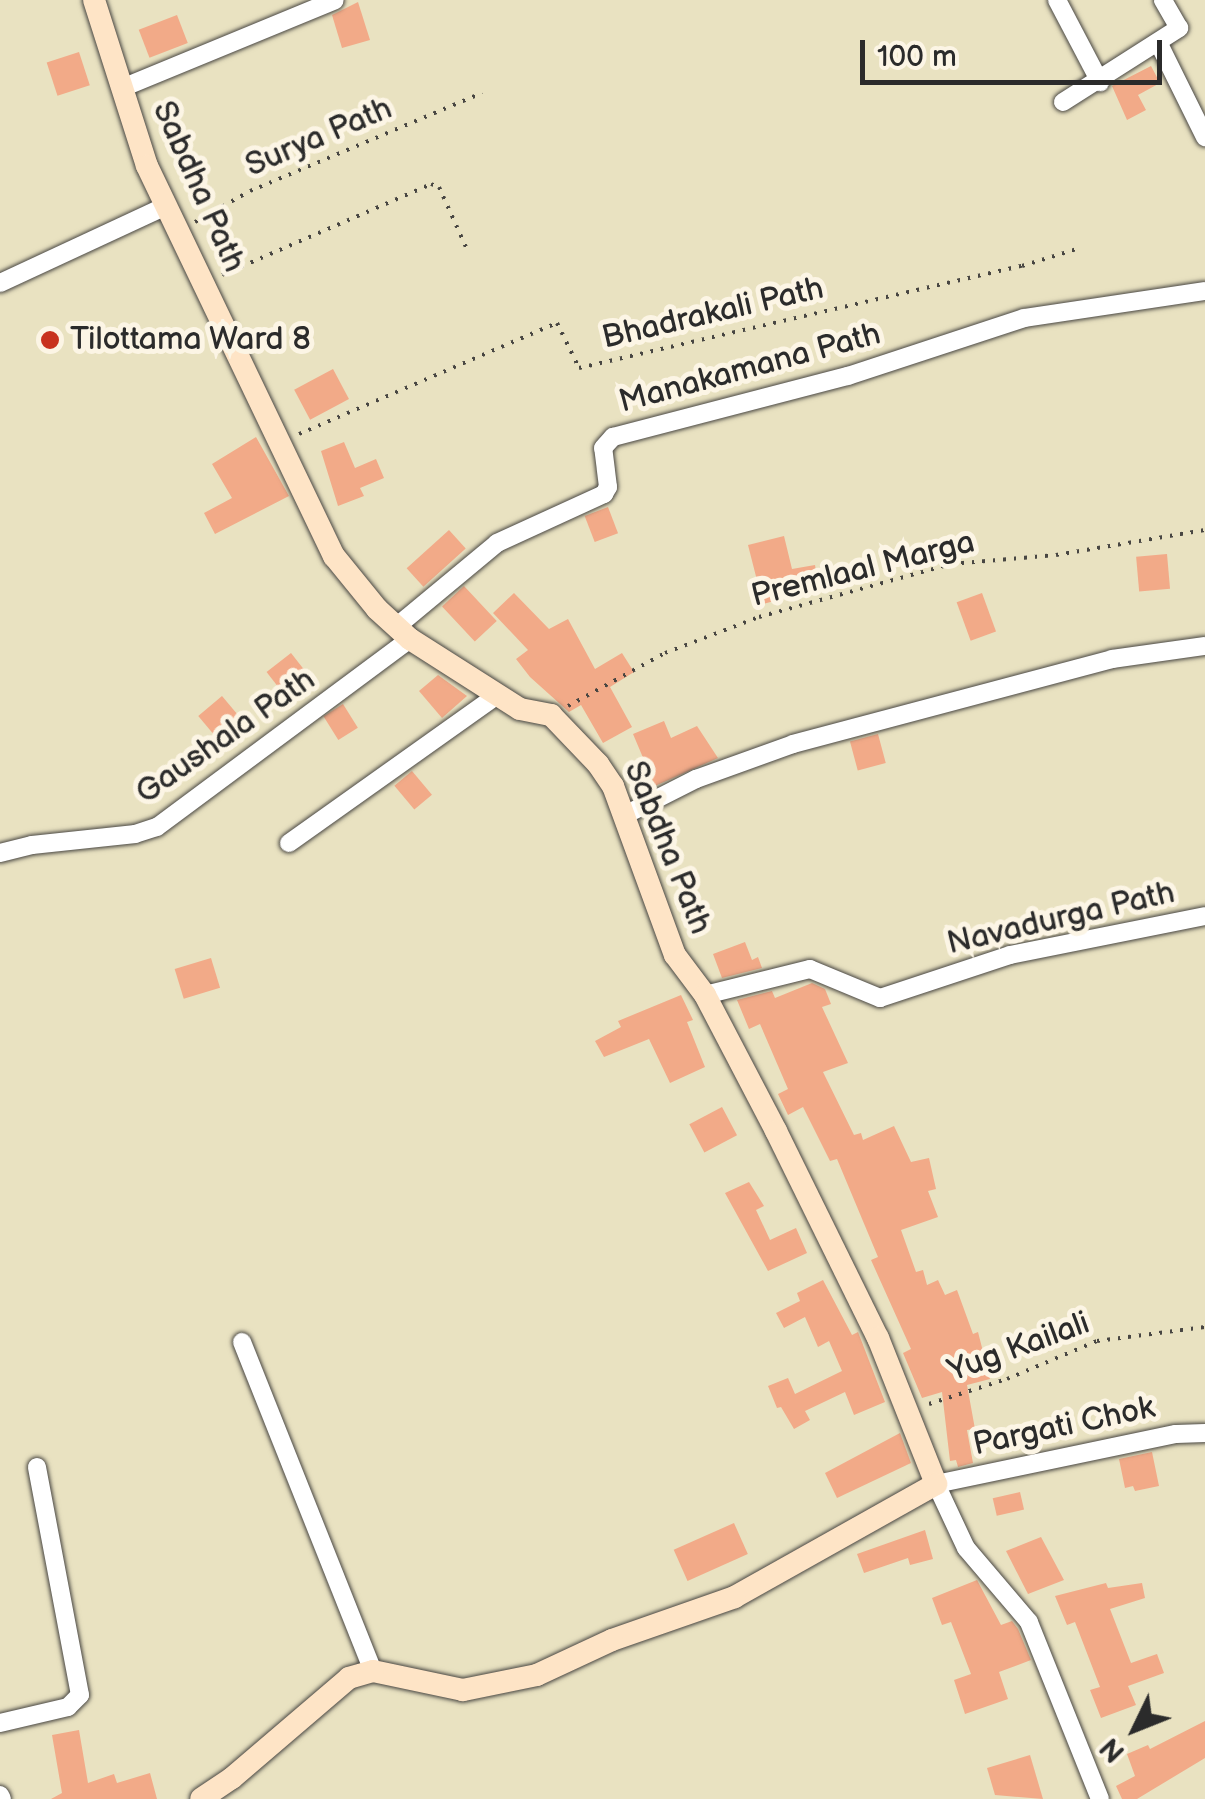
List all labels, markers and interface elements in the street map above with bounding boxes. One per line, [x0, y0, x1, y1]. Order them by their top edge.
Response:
scale bar [865, 20, 1168, 82]
text: 100 m [877, 39, 957, 75]
street label: Surya Path [240, 90, 398, 186]
street label: Sabdha Path [143, 96, 253, 278]
street label: Bhadrakali Path [599, 270, 827, 358]
street label: Manakamana Path [615, 316, 885, 422]
place label: Tilottama Ward 8 [70, 321, 312, 359]
marker: Tilottama Ward 8 [39, 329, 61, 351]
street label: Premlaal Marga [747, 524, 979, 616]
street label: Gaushala Path [129, 661, 323, 813]
street label: Sabdha Path [615, 756, 719, 940]
street label: Navadurga Path [944, 874, 1178, 964]
street label: Yug Kailali [943, 1305, 1095, 1391]
street label: Pargati Chok [970, 1389, 1158, 1465]
north arrow [1085, 1679, 1185, 1779]
text: N [1093, 1731, 1132, 1769]

